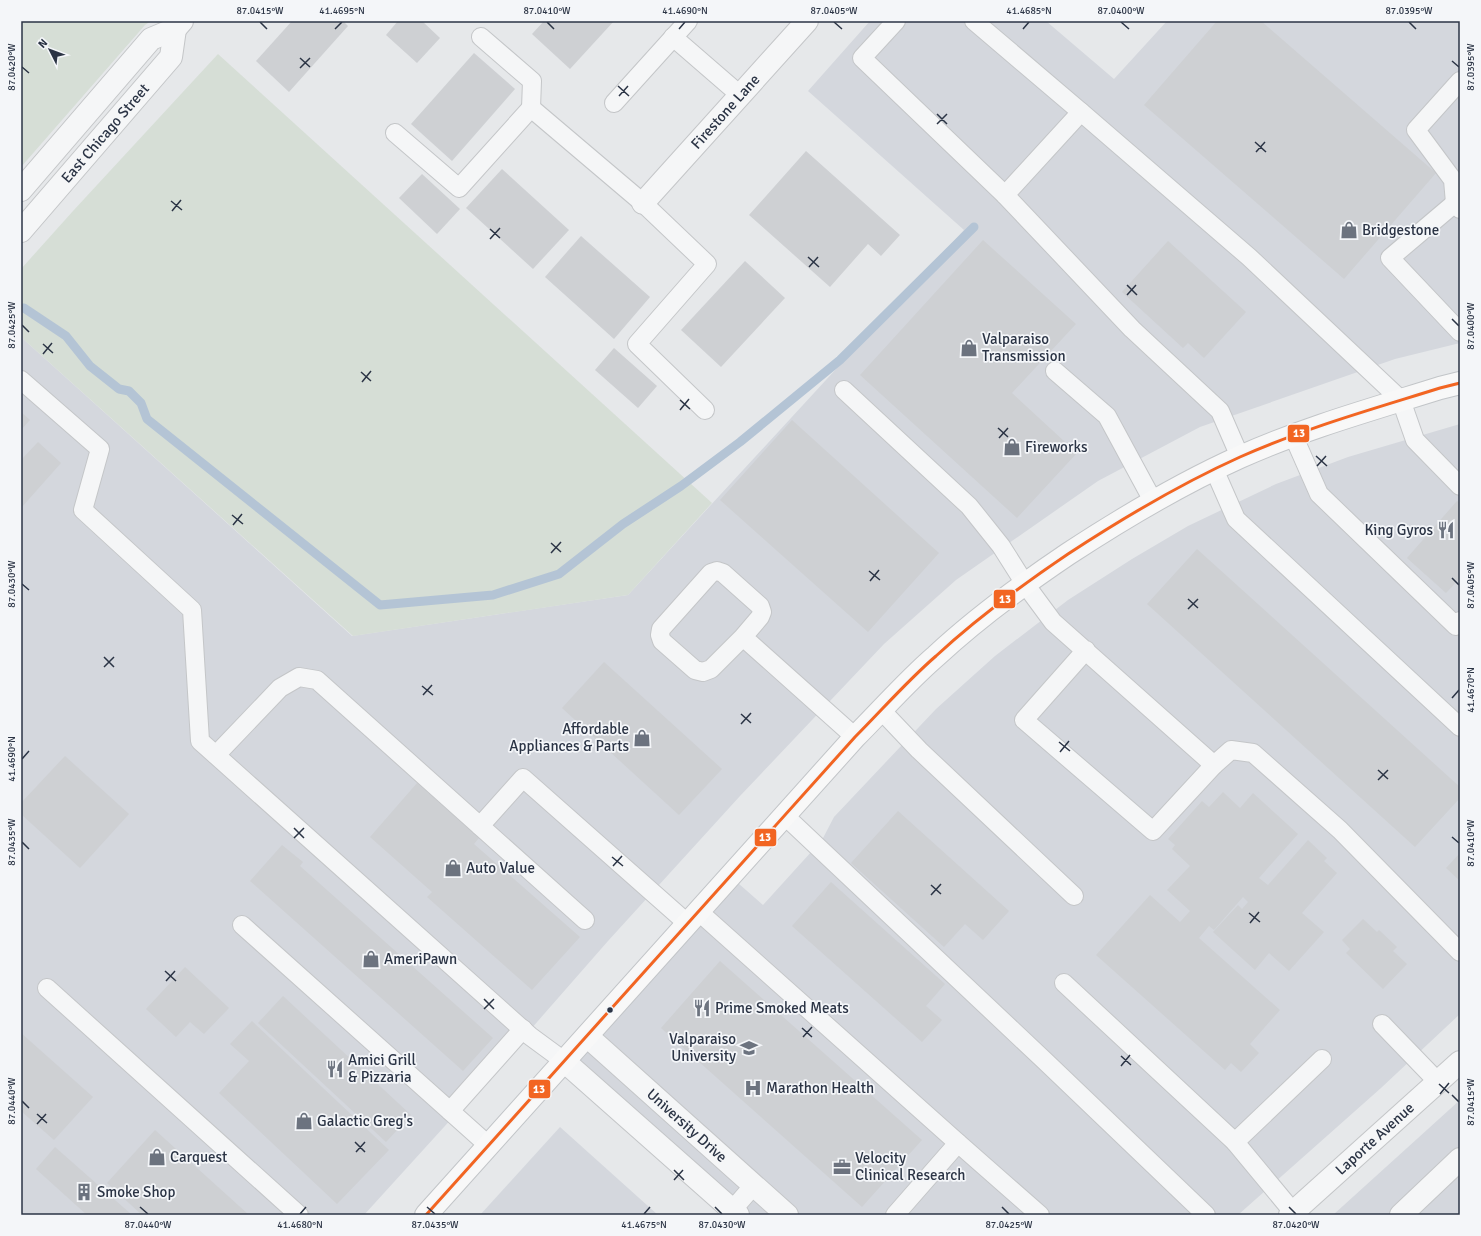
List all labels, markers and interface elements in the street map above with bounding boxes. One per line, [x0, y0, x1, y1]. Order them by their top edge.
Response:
text: 87.0415°W [236, 5, 284, 17]
text: 41.4695°N [319, 5, 365, 17]
text: 87.0410°W [523, 5, 571, 17]
text: 41.4690°N [662, 5, 708, 17]
text: 87.0405°W [810, 5, 858, 17]
text: 41.4685°N [1006, 5, 1052, 17]
text: 87.0400°W [1097, 5, 1145, 17]
text: 87.0395°W [1385, 5, 1433, 17]
north arrow [30, 30, 70, 70]
text: N [36, 36, 50, 51]
text: 87.0420°W [6, 43, 18, 91]
text: 87.0395°W [1465, 43, 1477, 91]
street label: Firestone Lane [687, 71, 764, 153]
street label: East Chicago Street [58, 80, 153, 187]
shop icon: Bridgestone [1339, 220, 1359, 240]
place label: Bridgestone [1362, 221, 1439, 239]
text: 87.0425°W [6, 301, 18, 349]
text: 87.0400°W [1465, 302, 1477, 350]
place label: Valparaiso Transmission [982, 330, 1066, 365]
shop icon: Valparaiso Transmission [959, 338, 979, 358]
line badge: 13 [1287, 424, 1310, 443]
text: 13 [1293, 427, 1305, 440]
shop icon: Fireworks [1002, 437, 1022, 457]
place label: Fireworks [1025, 438, 1088, 456]
restaurant icon: King Gyros [1436, 520, 1456, 540]
place label: King Gyros [1364, 521, 1433, 539]
text: 87.0430°W [6, 560, 18, 608]
text: 87.0405°W [1465, 561, 1477, 609]
line badge: 13 [993, 589, 1016, 609]
text: 13 [999, 593, 1011, 606]
text: 41.4670°N [1465, 667, 1477, 713]
place label: Affordable Appliances & Parts [509, 720, 629, 755]
shop icon: Affordable Appliances & Parts [632, 728, 652, 748]
text: 41.4690°N [6, 736, 18, 782]
text: 87.0435°W [6, 818, 18, 866]
text: 87.0410°W [1465, 819, 1477, 867]
line badge: 13 [754, 828, 777, 847]
text: 13 [759, 831, 771, 844]
shop icon: Auto Value [443, 858, 463, 878]
place label: Auto Value [466, 859, 535, 877]
shop icon: AmeriPawn [361, 949, 381, 969]
place label: AmeriPawn [384, 950, 457, 968]
restaurant icon: Prime Smoked Meats [692, 998, 712, 1018]
place label: Prime Smoked Meats [715, 999, 849, 1017]
unlabelled marker [605, 1005, 615, 1015]
place label: Valparaiso University [669, 1030, 736, 1065]
school or university icon: Valparaiso University [739, 1038, 759, 1058]
place label: Amici Grill & Pizzaria [348, 1051, 416, 1086]
restaurant icon: Amici Grill & Pizzaria [325, 1059, 345, 1079]
text: 87.0440°W [6, 1077, 18, 1125]
hospital icon: Marathon Health [743, 1078, 763, 1098]
text: 87.0415°W [1465, 1078, 1477, 1126]
line badge: 13 [528, 1079, 551, 1099]
place label: Marathon Health [766, 1079, 874, 1097]
text: 13 [533, 1083, 545, 1096]
street label: University Drive [643, 1085, 731, 1166]
street label: Laporte Avenue [1332, 1099, 1418, 1179]
shop icon: Galactic Greg's [294, 1111, 314, 1131]
place label: Galactic Greg's [317, 1112, 413, 1130]
shop icon: Carquest [147, 1147, 167, 1167]
place label: Carquest [170, 1148, 227, 1166]
place label: Velocity Clinical Research [855, 1149, 966, 1184]
office icon: Velocity Clinical Research [832, 1157, 852, 1177]
building icon: Smoke Shop [74, 1182, 94, 1202]
place label: Smoke Shop [97, 1183, 175, 1201]
text: 87.0440°W [124, 1219, 172, 1231]
text: 41.4680°N [277, 1219, 323, 1231]
text: 87.0435°W [411, 1219, 459, 1231]
text: 41.4675°N [621, 1219, 667, 1231]
text: 87.0430°W [698, 1219, 746, 1231]
text: 87.0425°W [985, 1219, 1033, 1231]
text: 87.0420°W [1272, 1219, 1320, 1231]

